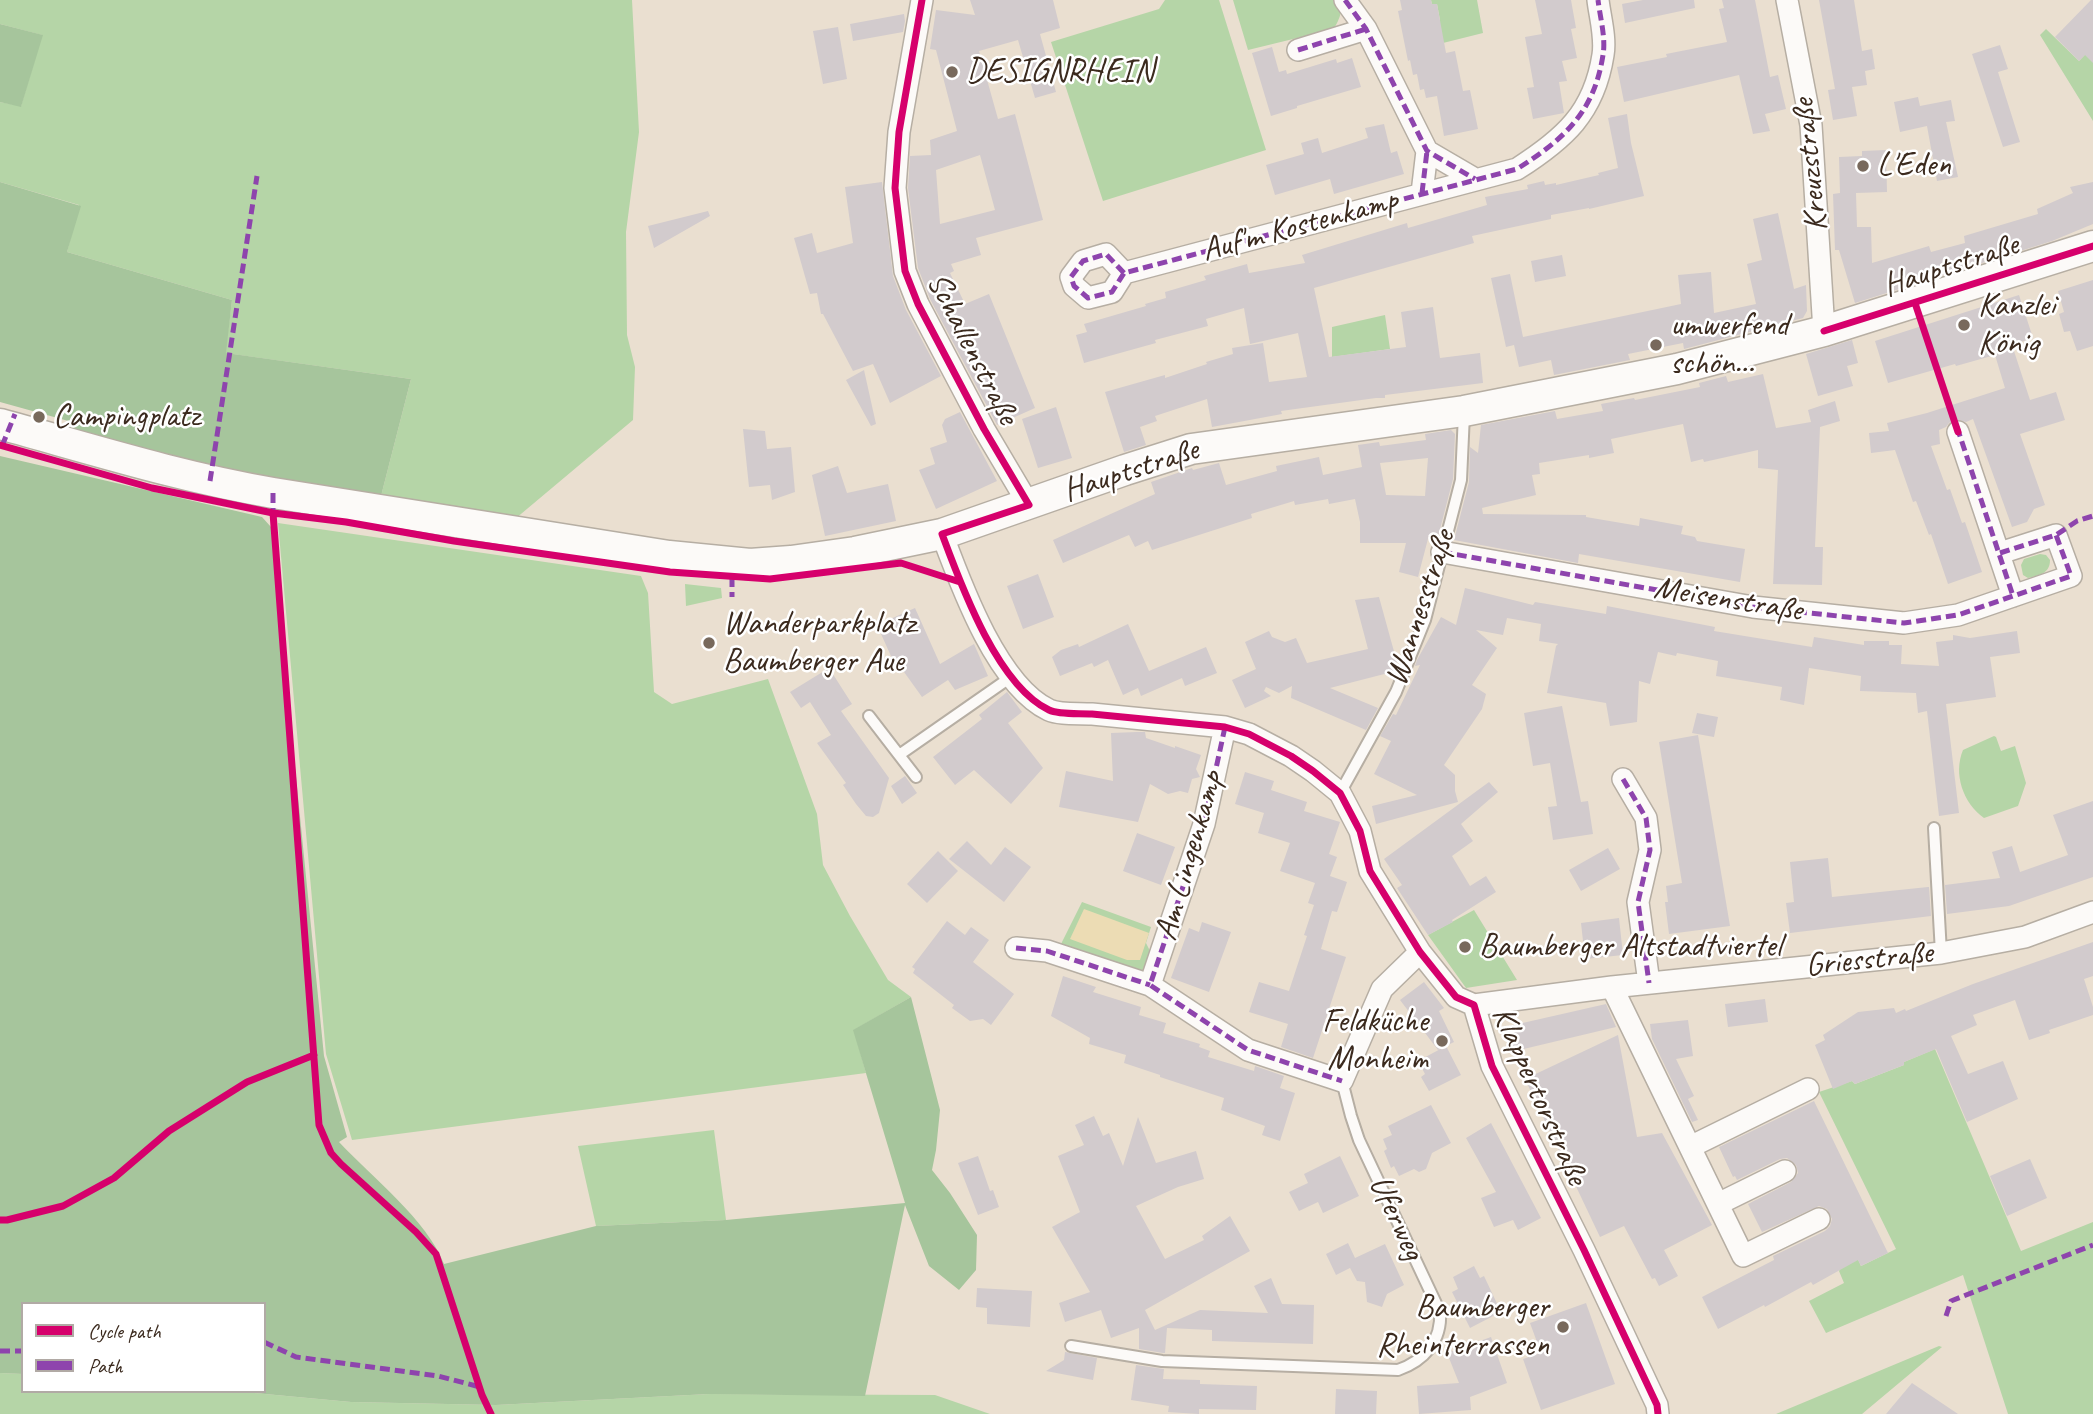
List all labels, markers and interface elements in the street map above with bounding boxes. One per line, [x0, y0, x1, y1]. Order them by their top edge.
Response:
place label: DESIGNRHEIN [966, 52, 1153, 92]
marker: DESIGNRHEIN [944, 64, 960, 80]
street label: Kreuzstraße [1784, 97, 1838, 233]
place label: L'Eden [1877, 146, 1951, 186]
marker: L'Eden [1855, 158, 1871, 174]
street label: Auf'm Kostenkamp [1198, 181, 1402, 271]
street label: Hauptstraße [1878, 226, 2024, 306]
street label: Schallenstraße [917, 267, 1027, 431]
place label: Kanzlei König [1978, 286, 2055, 364]
place label: umwerfend schön... [1670, 306, 1789, 384]
marker: Kanzlei König [1956, 317, 1972, 333]
marker: umwerfend schön... [1648, 337, 1664, 353]
place label: Campingplatz [53, 397, 200, 437]
marker: Campingplatz [31, 409, 47, 425]
street label: Hauptstraße [1058, 431, 1204, 511]
street label: Wannesstraße [1377, 525, 1465, 691]
street label: Meisenstraße [1651, 569, 1805, 631]
place label: Wanderparkplatz Baumberger Aue [723, 604, 915, 682]
marker: Wanderparkplatz Baumberger Aue [701, 635, 717, 651]
street label: Am Lingenkamp [1147, 767, 1233, 945]
place label: Baumberger Altstadtviertel [1479, 927, 1781, 967]
street label: Griesstraße [1803, 934, 1935, 986]
marker: Baumberger Altstadtviertel [1457, 939, 1473, 955]
street label: Klappertorstraße [1482, 1001, 1596, 1191]
place label: Feldküche Monheim [1322, 1002, 1428, 1080]
marker: Feldküche Monheim [1434, 1033, 1450, 1049]
street label: Uferweg [1359, 1169, 1433, 1267]
place label: Baumberger Rheinterrassen [1376, 1288, 1549, 1366]
legend [21, 1302, 266, 1393]
text: Cycle path [88, 1318, 161, 1344]
marker: Baumberger Rheinterrassen [1555, 1319, 1571, 1335]
text: Path [88, 1353, 123, 1379]

